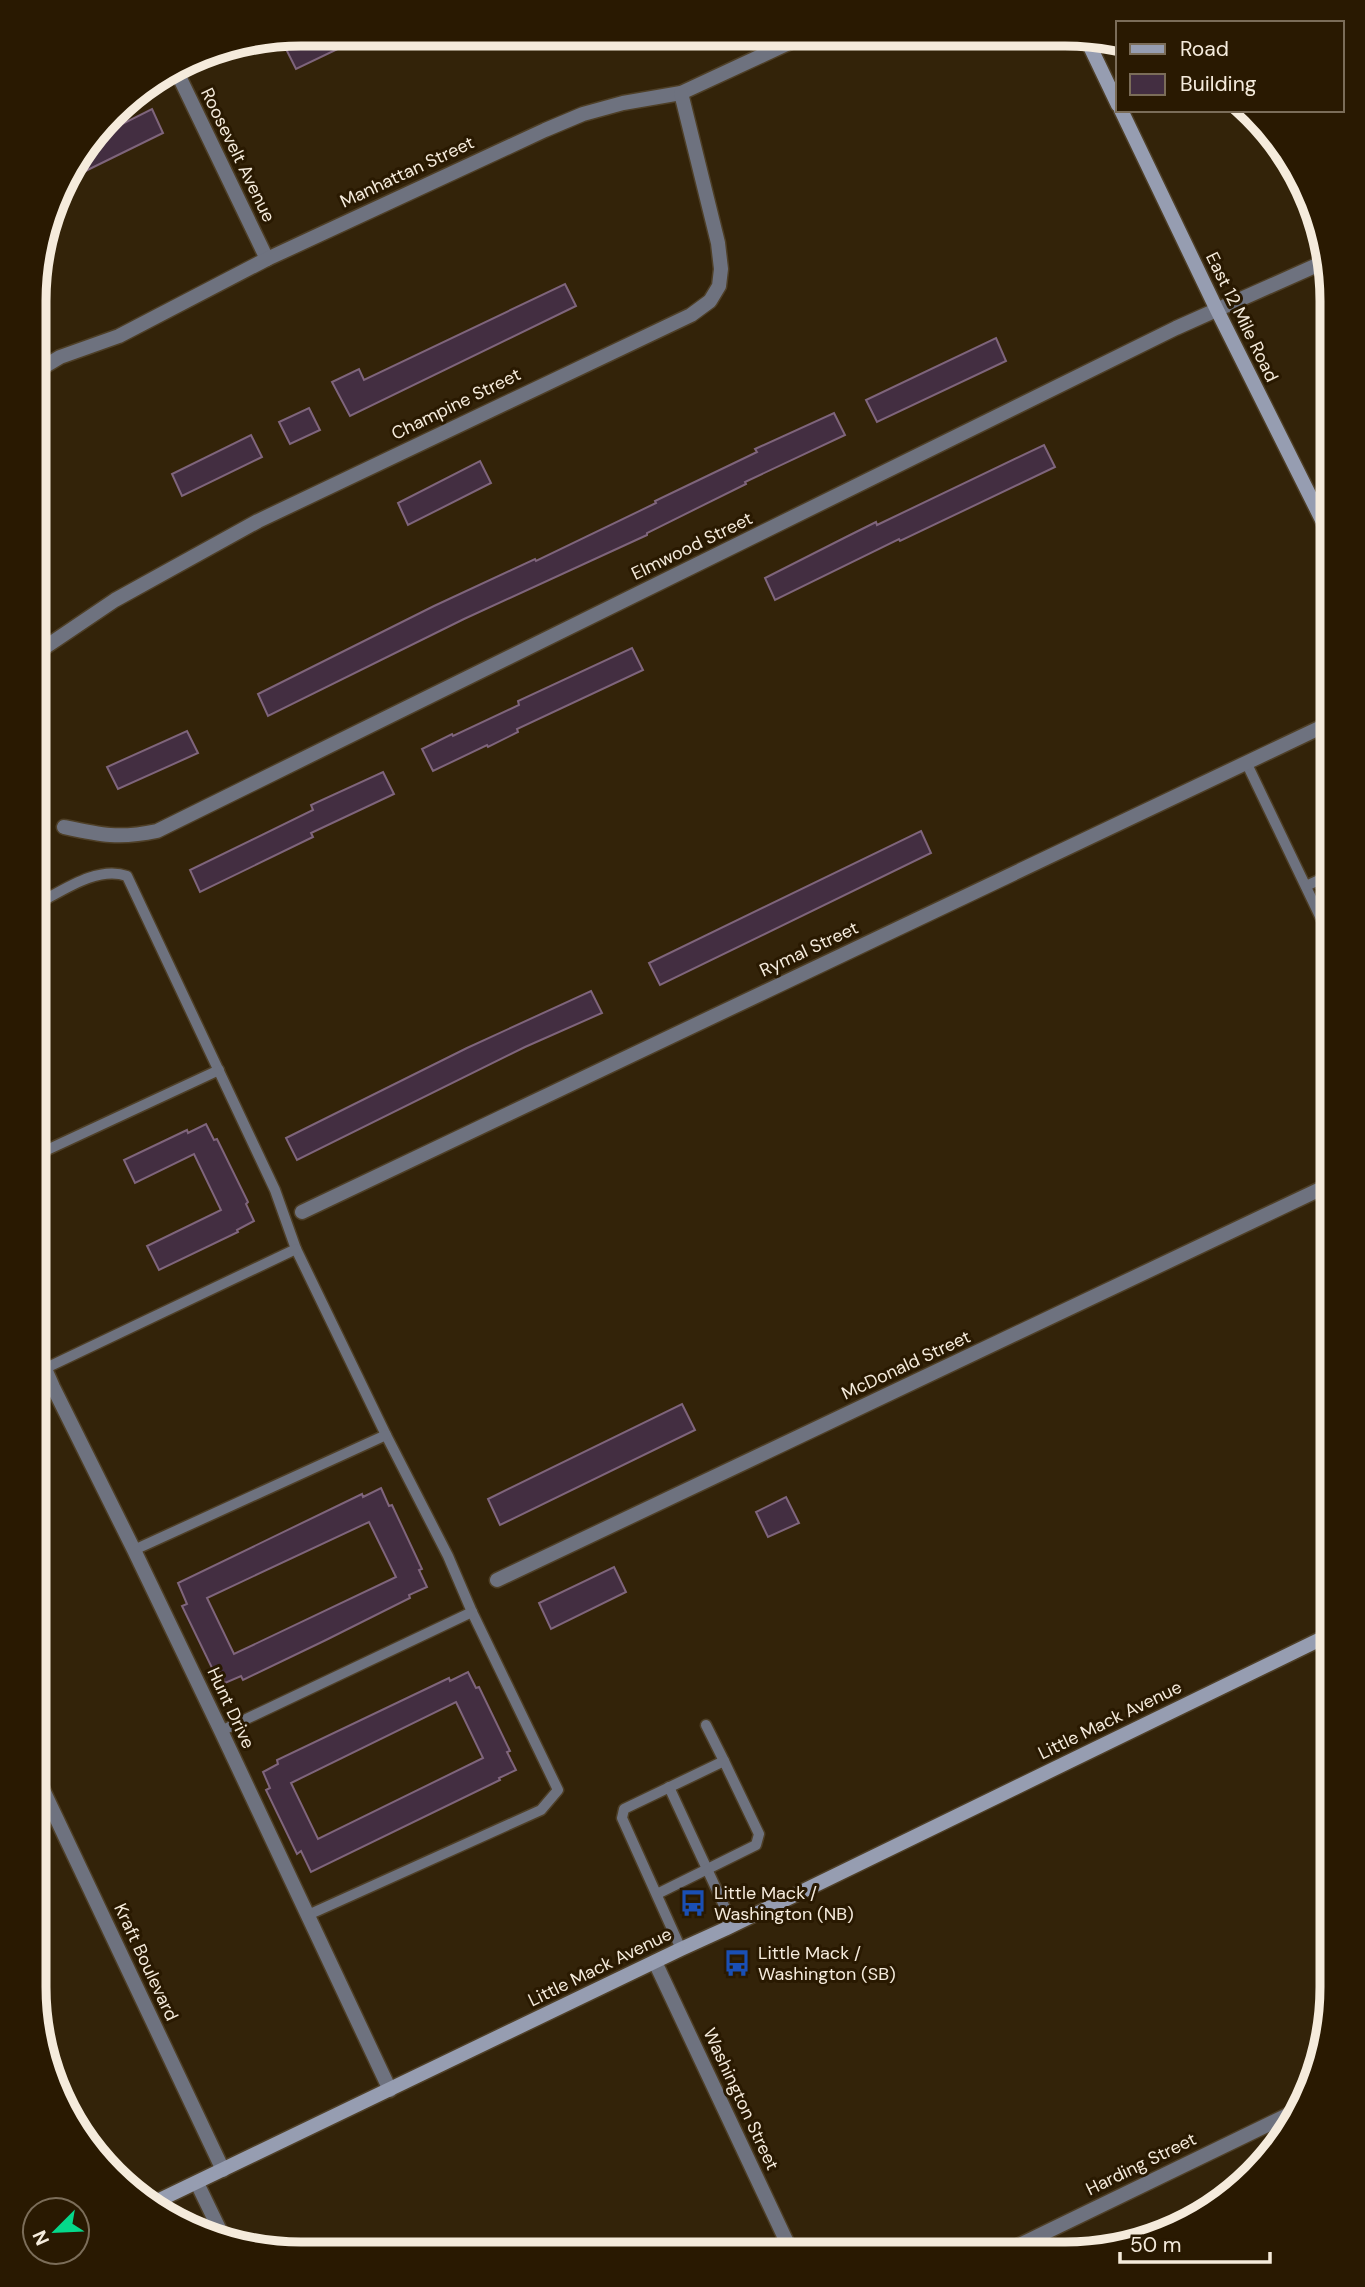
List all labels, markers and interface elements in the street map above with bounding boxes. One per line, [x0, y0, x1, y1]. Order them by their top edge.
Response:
legend [1116, 21, 1344, 112]
text: Road [1180, 35, 1229, 63]
text: Building [1180, 70, 1257, 98]
street label: Roosevelt Avenue [195, 84, 281, 226]
street label: Manhattan Street [336, 130, 478, 214]
street label: East 12 Mile Road [1200, 248, 1284, 386]
street label: Champine Street [387, 362, 525, 446]
street label: Elmwood Street [627, 506, 757, 586]
street label: Rymal Street [756, 916, 862, 982]
street label: McDonald Street [838, 1325, 974, 1405]
street label: Hunt Drive [202, 1663, 260, 1753]
street label: Little Mack Avenue [1034, 1675, 1186, 1765]
place label: Little Mack / Washington (NB) [714, 1881, 854, 1926]
bus stop icon: Little Mack / Washington (NB) [678, 1888, 708, 1918]
street label: Kraft Boulevard [108, 1899, 184, 2025]
street label: Little Mack Avenue [524, 1922, 676, 2012]
place label: Little Mack / Washington (SB) [758, 1941, 896, 1986]
bus stop icon: Little Mack / Washington (SB) [722, 1948, 752, 1978]
street label: Washington Street [698, 2024, 784, 2174]
street label: Harding Street [1082, 2127, 1200, 2201]
north arrow [21, 2196, 91, 2266]
scale bar [1120, 2220, 1270, 2264]
text: N [27, 2226, 55, 2249]
text: 50 m [1130, 2231, 1181, 2259]

